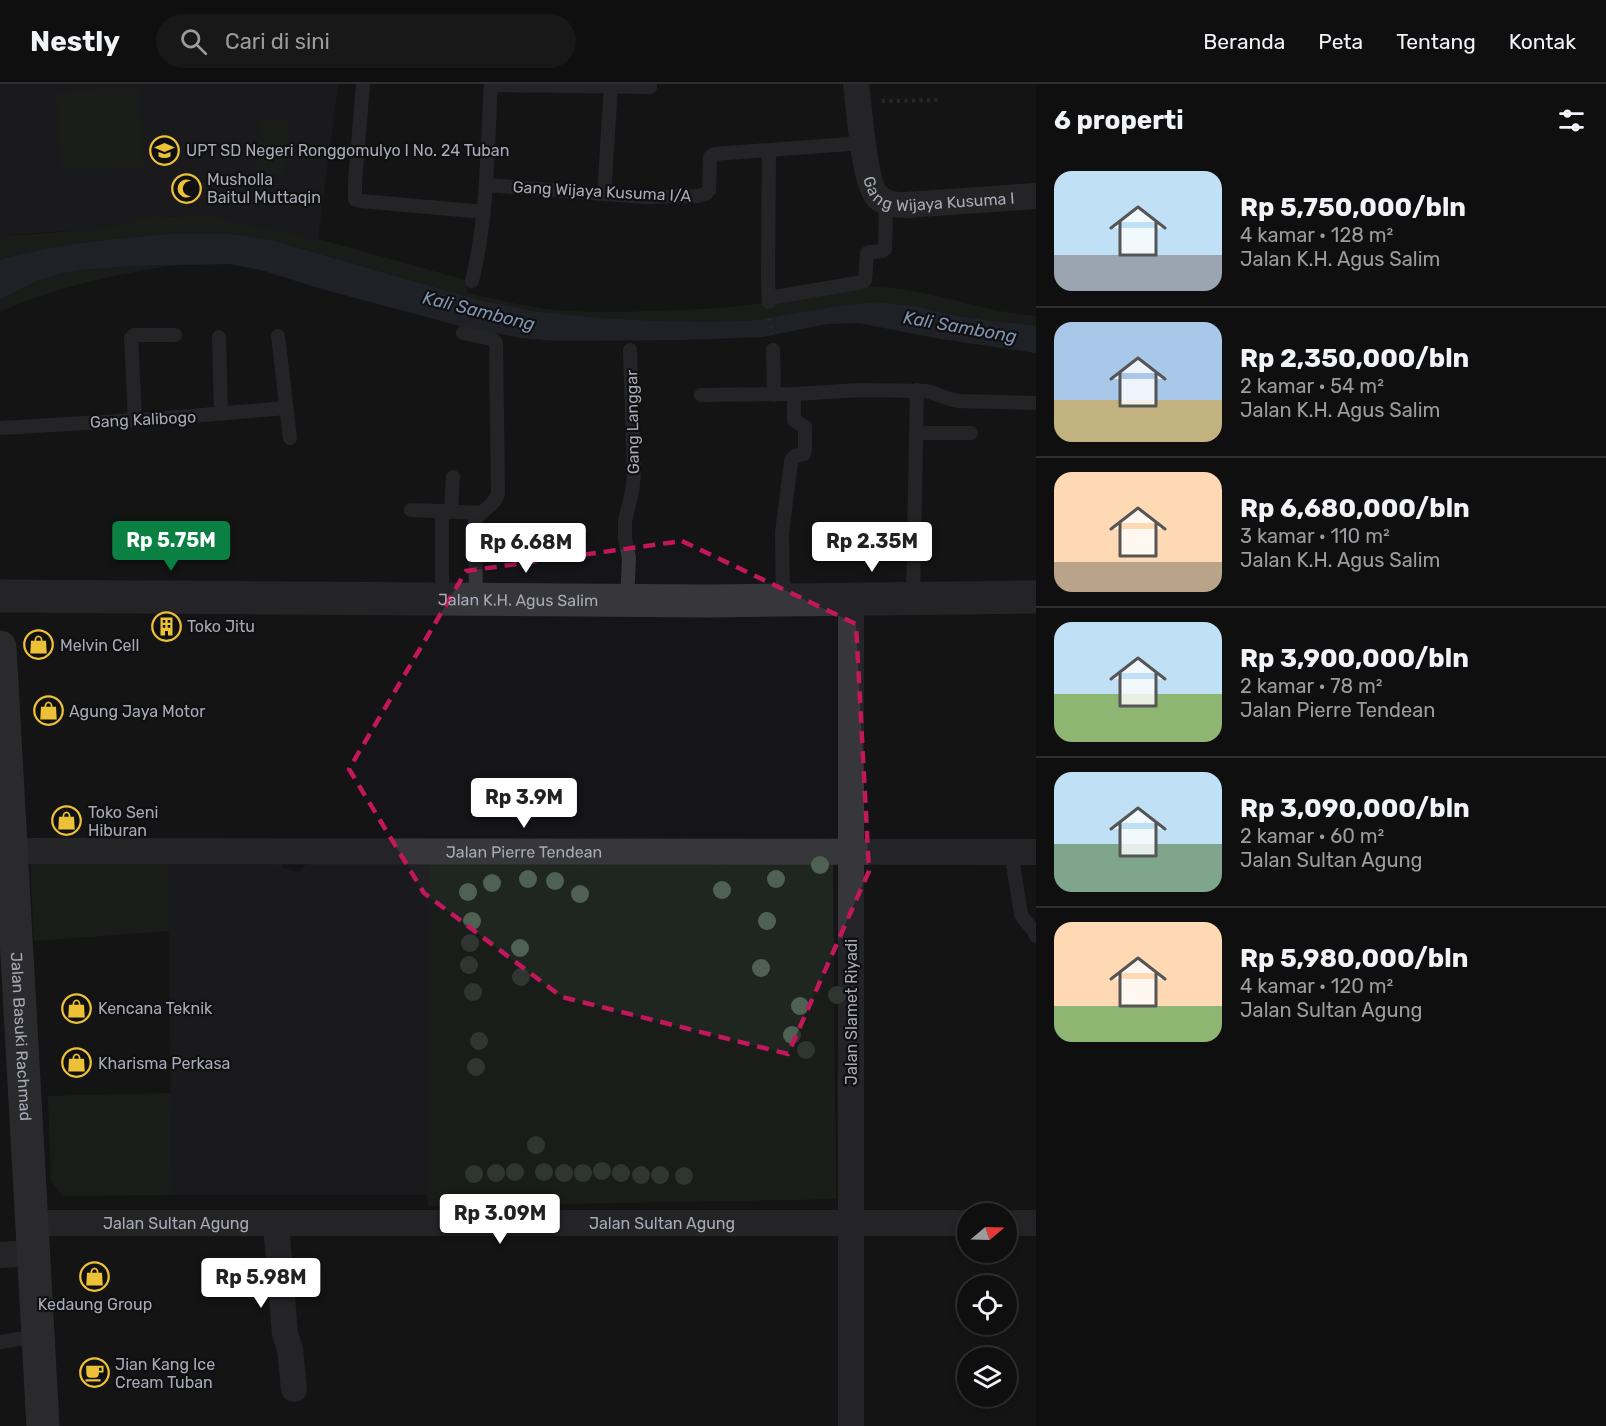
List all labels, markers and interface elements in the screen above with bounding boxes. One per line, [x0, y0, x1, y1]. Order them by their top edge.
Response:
search box [156, 14, 576, 68]
text: Nestly [30, 25, 120, 58]
icon: search [177, 25, 210, 58]
text: Cari di sini [225, 28, 330, 55]
text: Beranda [1203, 29, 1285, 54]
text: Peta [1318, 29, 1363, 54]
text: Tentang [1396, 29, 1476, 54]
text: Kontak [1509, 29, 1576, 54]
icon: filters [1555, 104, 1588, 137]
text: 6 properti [1054, 105, 1184, 136]
school or university icon: UPT SD Negeri Ronggomulyo I No. 24 Tuban [149, 134, 181, 166]
place label: UPT SD Negeri Ronggomulyo I No. 24 Tuban [186, 141, 509, 160]
place label: Musholla Baitul Muttaqin [207, 170, 321, 207]
mosque icon: Musholla Baitul Muttaqin [170, 172, 202, 204]
street label: Gang Wijaya Kusuma I [859, 174, 1015, 215]
street label: Gang Wijaya Kusuma I/A [512, 177, 692, 206]
text: Rp 5,750,000/bln [1240, 192, 1466, 223]
icon: home [1102, 195, 1174, 267]
text: 4 kamar · 128 m² [1240, 223, 1393, 247]
text: Jalan K.H. Agus Salim [1240, 247, 1440, 271]
water label: Kali Sambong [421, 286, 538, 336]
water label: Kali Sambong [902, 306, 1019, 348]
text: Rp 2,350,000/bln [1240, 343, 1469, 374]
icon: home [1102, 346, 1174, 418]
street label: Gang Langgar [622, 370, 643, 474]
text: 2 kamar · 54 m² [1240, 374, 1384, 398]
text: Jalan K.H. Agus Salim [1240, 398, 1440, 422]
street label: Gang Kalibogo [89, 407, 197, 432]
text: Rp 6,680,000/bln [1240, 493, 1470, 524]
icon: home [1102, 496, 1174, 568]
pin: Rp 5.75M [109, 521, 233, 572]
pin: Rp 2.35M [810, 522, 934, 573]
pin: Rp 6.68M [464, 523, 588, 574]
text: 3 kamar · 110 m² [1240, 524, 1390, 548]
text: Rp 5.75M [126, 528, 216, 552]
text: Rp 2.35M [826, 529, 918, 553]
text: Rp 6.68M [480, 530, 572, 554]
text: Jalan K.H. Agus Salim [1240, 548, 1440, 572]
street label: Jalan K.H. Agus Salim [438, 590, 598, 610]
building icon: Toko Jitu [150, 610, 182, 642]
place label: Toko Jitu [187, 617, 255, 636]
shop icon: Melvin Cell [23, 629, 55, 661]
place label: Melvin Cell [60, 636, 139, 655]
text: Rp 3,900,000/bln [1240, 643, 1469, 674]
icon: home [1102, 646, 1174, 718]
text: 2 kamar · 78 m² [1240, 674, 1383, 698]
shop icon: Agung Jaya Motor [32, 695, 64, 727]
text: Jalan Pierre Tendean [1240, 698, 1435, 722]
place label: Agung Jaya Motor [69, 702, 205, 721]
pin: Rp 3.9M [469, 778, 579, 829]
text: Rp 3.9M [485, 785, 563, 809]
text: Rp 3,090,000/bln [1240, 793, 1470, 824]
icon: home [1102, 796, 1174, 868]
place label: Toko Seni Hiburan [88, 803, 158, 840]
shop icon: Toko Seni Hiburan [51, 805, 83, 837]
text: 2 kamar · 60 m² [1240, 824, 1384, 848]
street label: Jalan Pierre Tendean [446, 842, 602, 862]
text: Jalan Sultan Agung [1240, 848, 1423, 872]
street label: Jalan Slamet Riyadi [842, 939, 861, 1085]
text: Rp 5,980,000/bln [1240, 943, 1468, 974]
icon: home [1102, 946, 1174, 1018]
street label: Jalan Basuki Rachmad [7, 951, 35, 1121]
text: 4 kamar · 120 m² [1240, 974, 1393, 998]
shop icon: Kencana Teknik [61, 992, 93, 1024]
text: Jalan Sultan Agung [1240, 998, 1423, 1022]
place label: Kencana Teknik [98, 999, 213, 1018]
shop icon: Kharisma Perkasa [61, 1047, 93, 1079]
place label: Kharisma Perkasa [98, 1054, 230, 1073]
pin: Rp 3.09M [438, 1194, 562, 1245]
text: Rp 3.09M [454, 1201, 546, 1225]
north arrow [957, 1203, 1017, 1263]
map controls [957, 1203, 1017, 1407]
street label: Jalan Sultan Agung [103, 1214, 249, 1233]
street label: Jalan Sultan Agung [589, 1214, 735, 1233]
pin: Rp 5.98M [199, 1258, 323, 1309]
shop icon: Kedaung Group [79, 1260, 111, 1292]
text: Rp 5.98M [215, 1265, 307, 1289]
button: locate [957, 1275, 1017, 1335]
place label: Kedaung Group [38, 1295, 152, 1314]
button: layers [957, 1347, 1017, 1407]
place label: Jian Kang Ice Cream Tuban [115, 1355, 215, 1392]
cafe icon: Jian Kang Ice Cream Tuban [78, 1357, 110, 1389]

